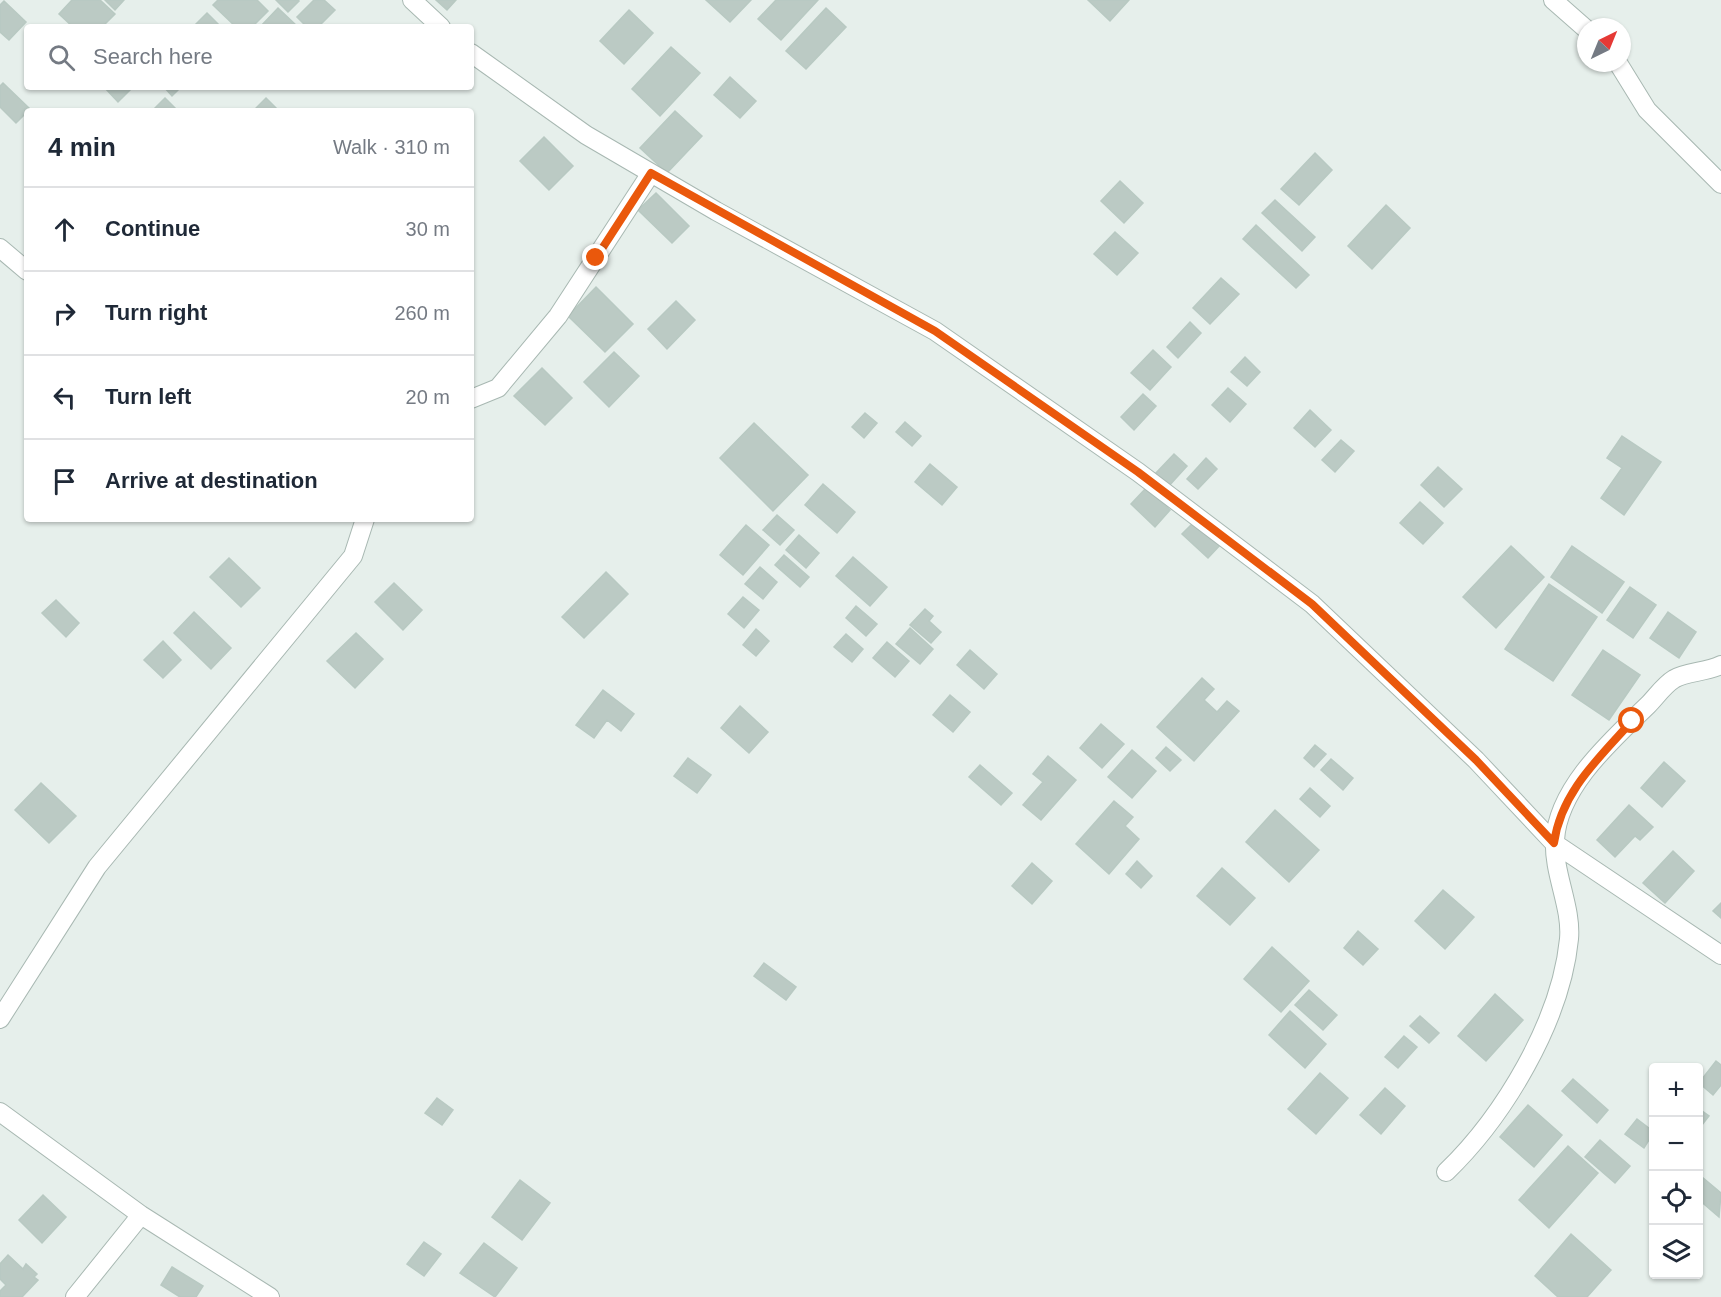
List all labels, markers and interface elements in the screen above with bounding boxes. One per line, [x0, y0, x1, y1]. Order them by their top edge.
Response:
north arrow [1577, 18, 1631, 72]
search box [24, 24, 474, 90]
icon: search [45, 41, 78, 74]
text: Search here [93, 44, 213, 69]
text: 4 min [48, 132, 116, 162]
text: Walk · 310 m [333, 136, 450, 158]
icon: ahead [48, 213, 81, 246]
text: Continue [105, 216, 200, 241]
text: 30 m [406, 218, 450, 240]
route end [582, 244, 608, 270]
icon: right [48, 297, 81, 330]
text: Turn right [105, 300, 207, 325]
text: 260 m [394, 302, 450, 324]
icon: left [48, 381, 81, 414]
text: Turn left [105, 384, 191, 409]
text: 20 m [406, 386, 450, 408]
icon: arrive [48, 465, 81, 498]
text: Arrive at destination [105, 468, 318, 493]
route start [1618, 707, 1644, 733]
map controls [1649, 1063, 1703, 1279]
button: + [1649, 1063, 1703, 1117]
button: − [1649, 1117, 1703, 1171]
button: locate [1649, 1171, 1703, 1225]
button: layers [1649, 1225, 1703, 1279]

